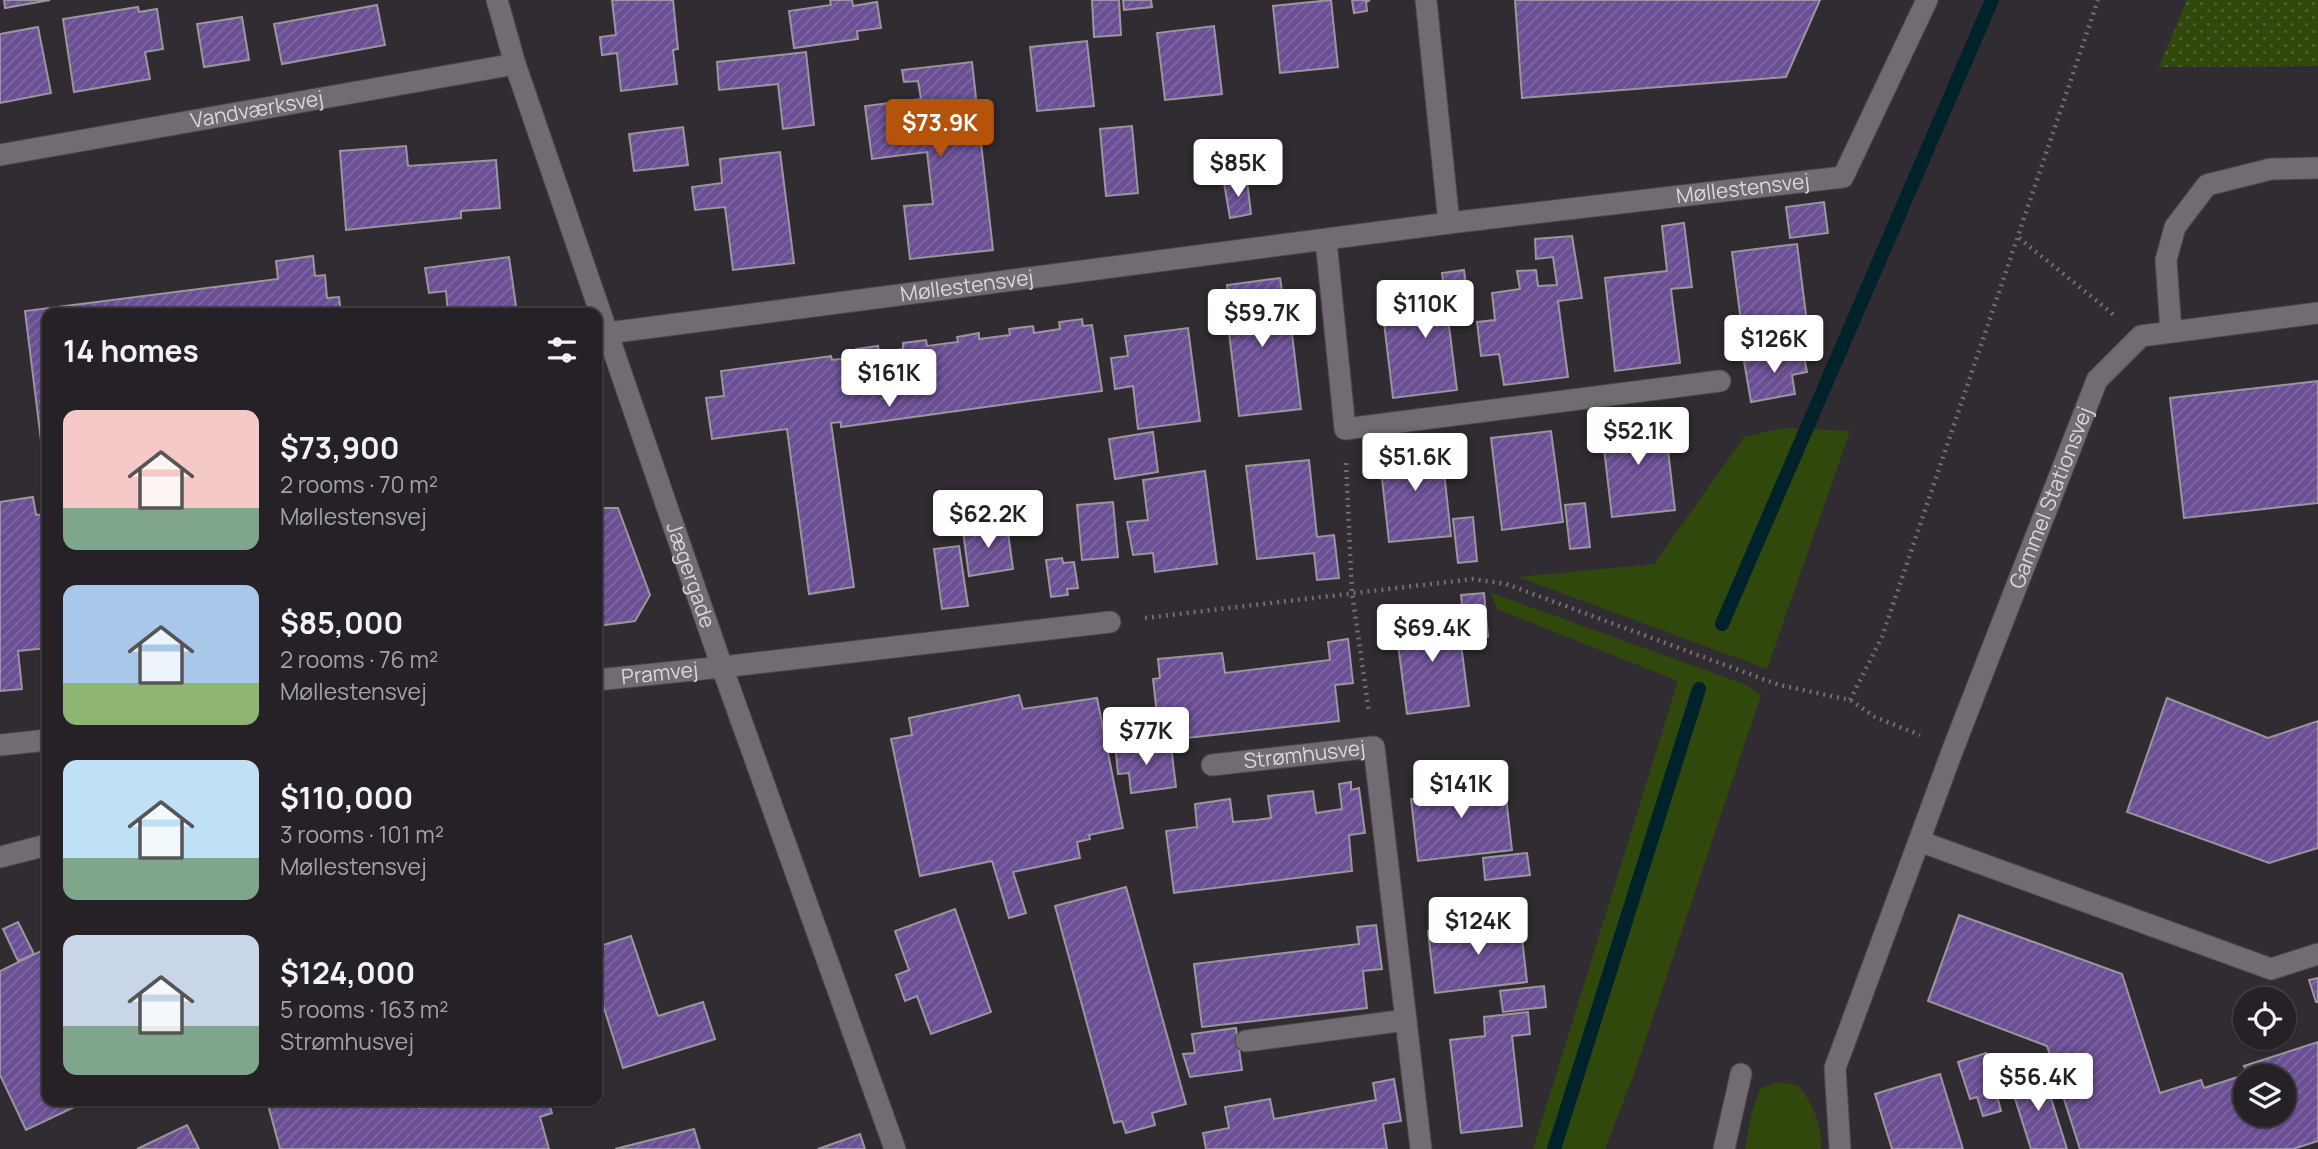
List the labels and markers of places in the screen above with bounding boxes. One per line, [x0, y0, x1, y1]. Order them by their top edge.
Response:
pin: $73.9K [883, 100, 997, 159]
pin: $85K [1197, 140, 1279, 199]
pin: $110K [1376, 280, 1474, 340]
pin: $59.7K [1205, 290, 1319, 349]
pin: $126K [1725, 316, 1823, 375]
pin: $161K [840, 350, 938, 409]
pin: $52.1K [1581, 407, 1695, 467]
pin: $51.6K [1358, 434, 1472, 493]
pin: $62.2K [931, 490, 1045, 550]
pin: $69.4K [1375, 604, 1489, 664]
pin: $77K [1105, 708, 1187, 767]
pin: $141K [1412, 760, 1510, 820]
pin: $124K [1429, 898, 1527, 957]
pin: $56.4K [1981, 1054, 2095, 1113]

